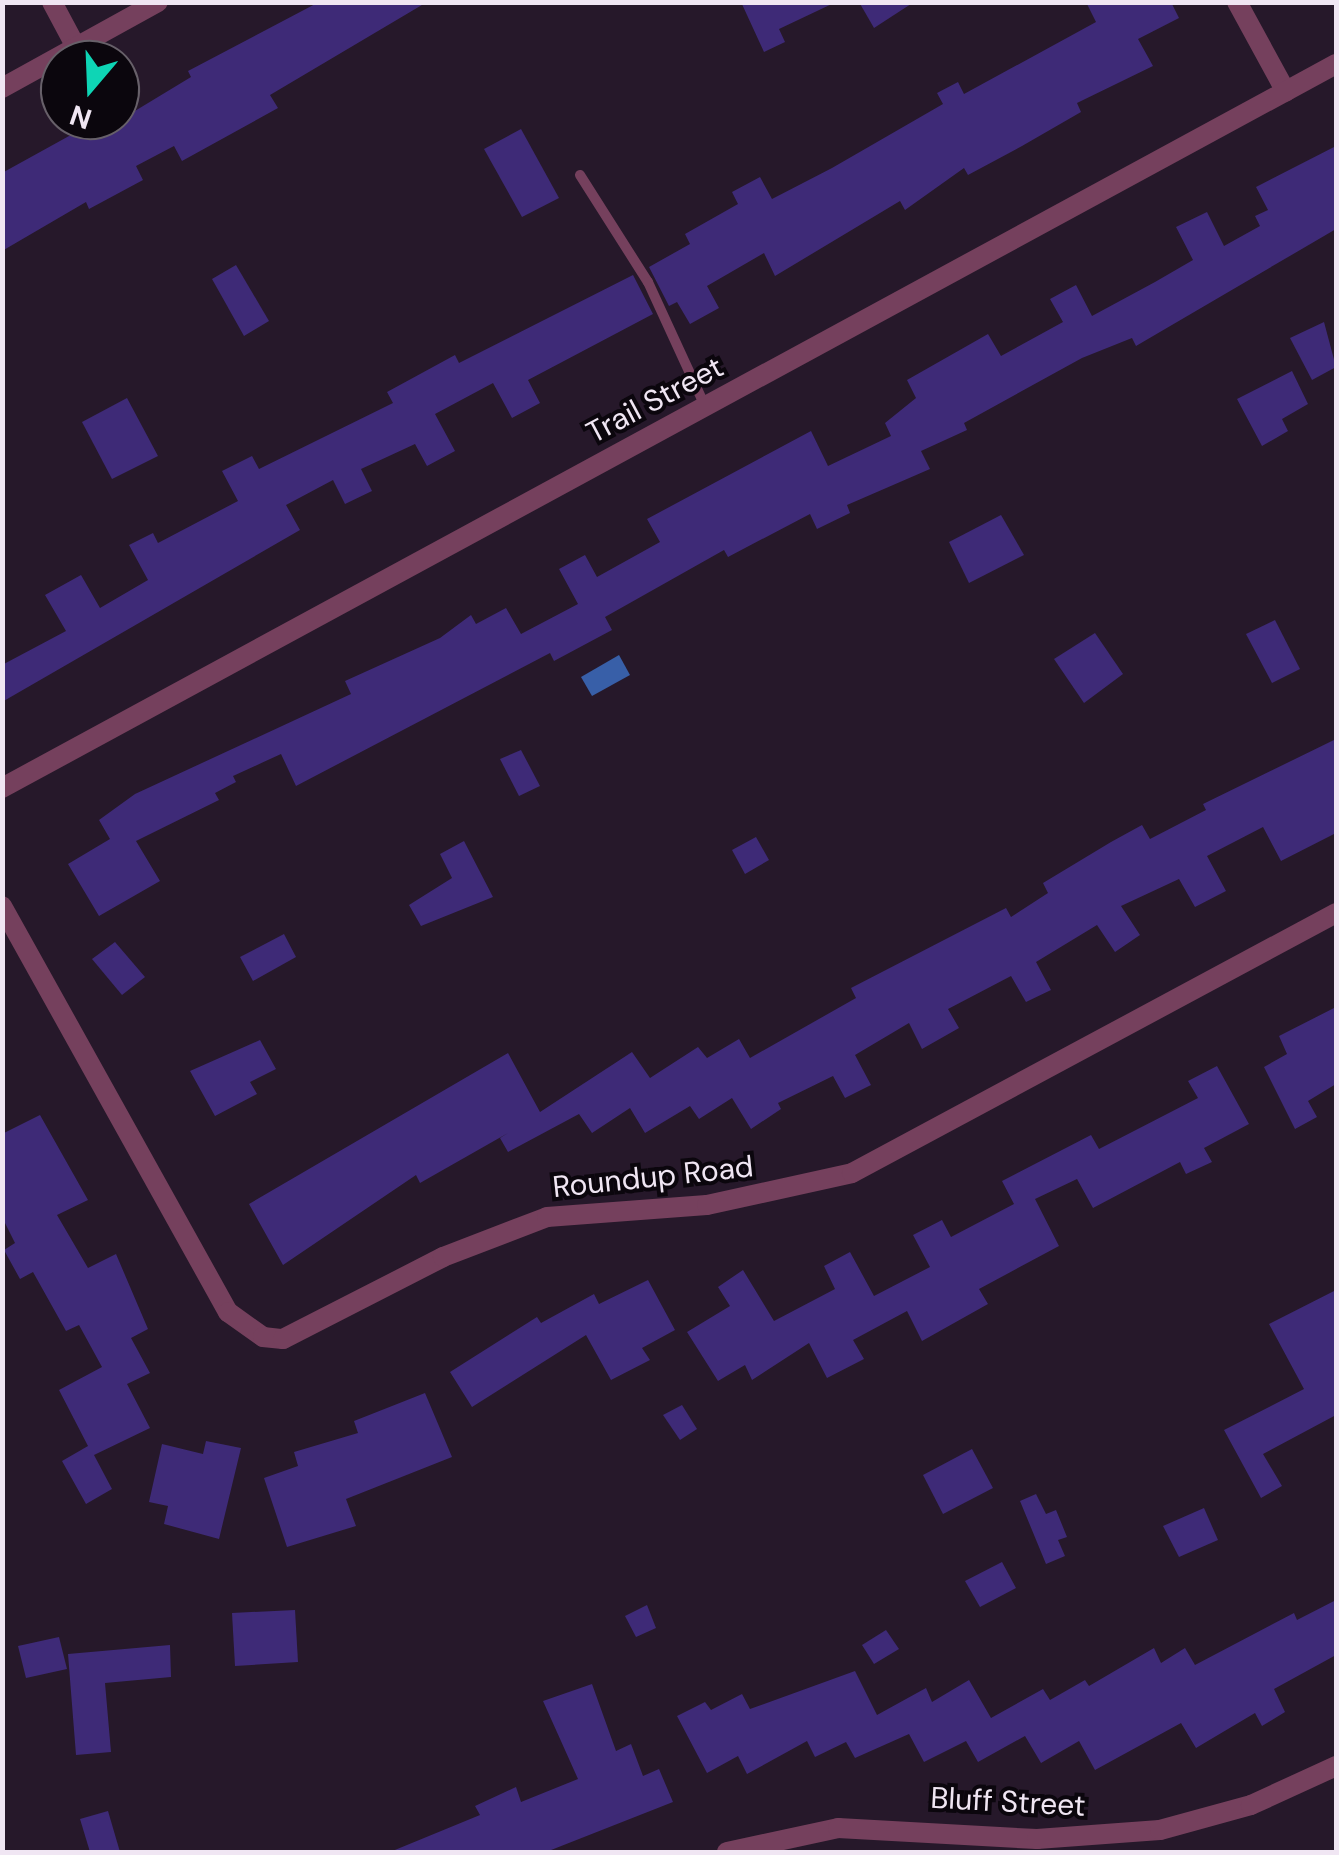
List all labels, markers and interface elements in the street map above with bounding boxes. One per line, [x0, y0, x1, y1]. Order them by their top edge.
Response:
north arrow [40, 40, 140, 140]
text: N [65, 96, 96, 138]
street label: Trail Street [581, 349, 729, 451]
street label: Roundup Road [551, 1149, 755, 1205]
street label: Bluff Street [929, 1780, 1087, 1824]

